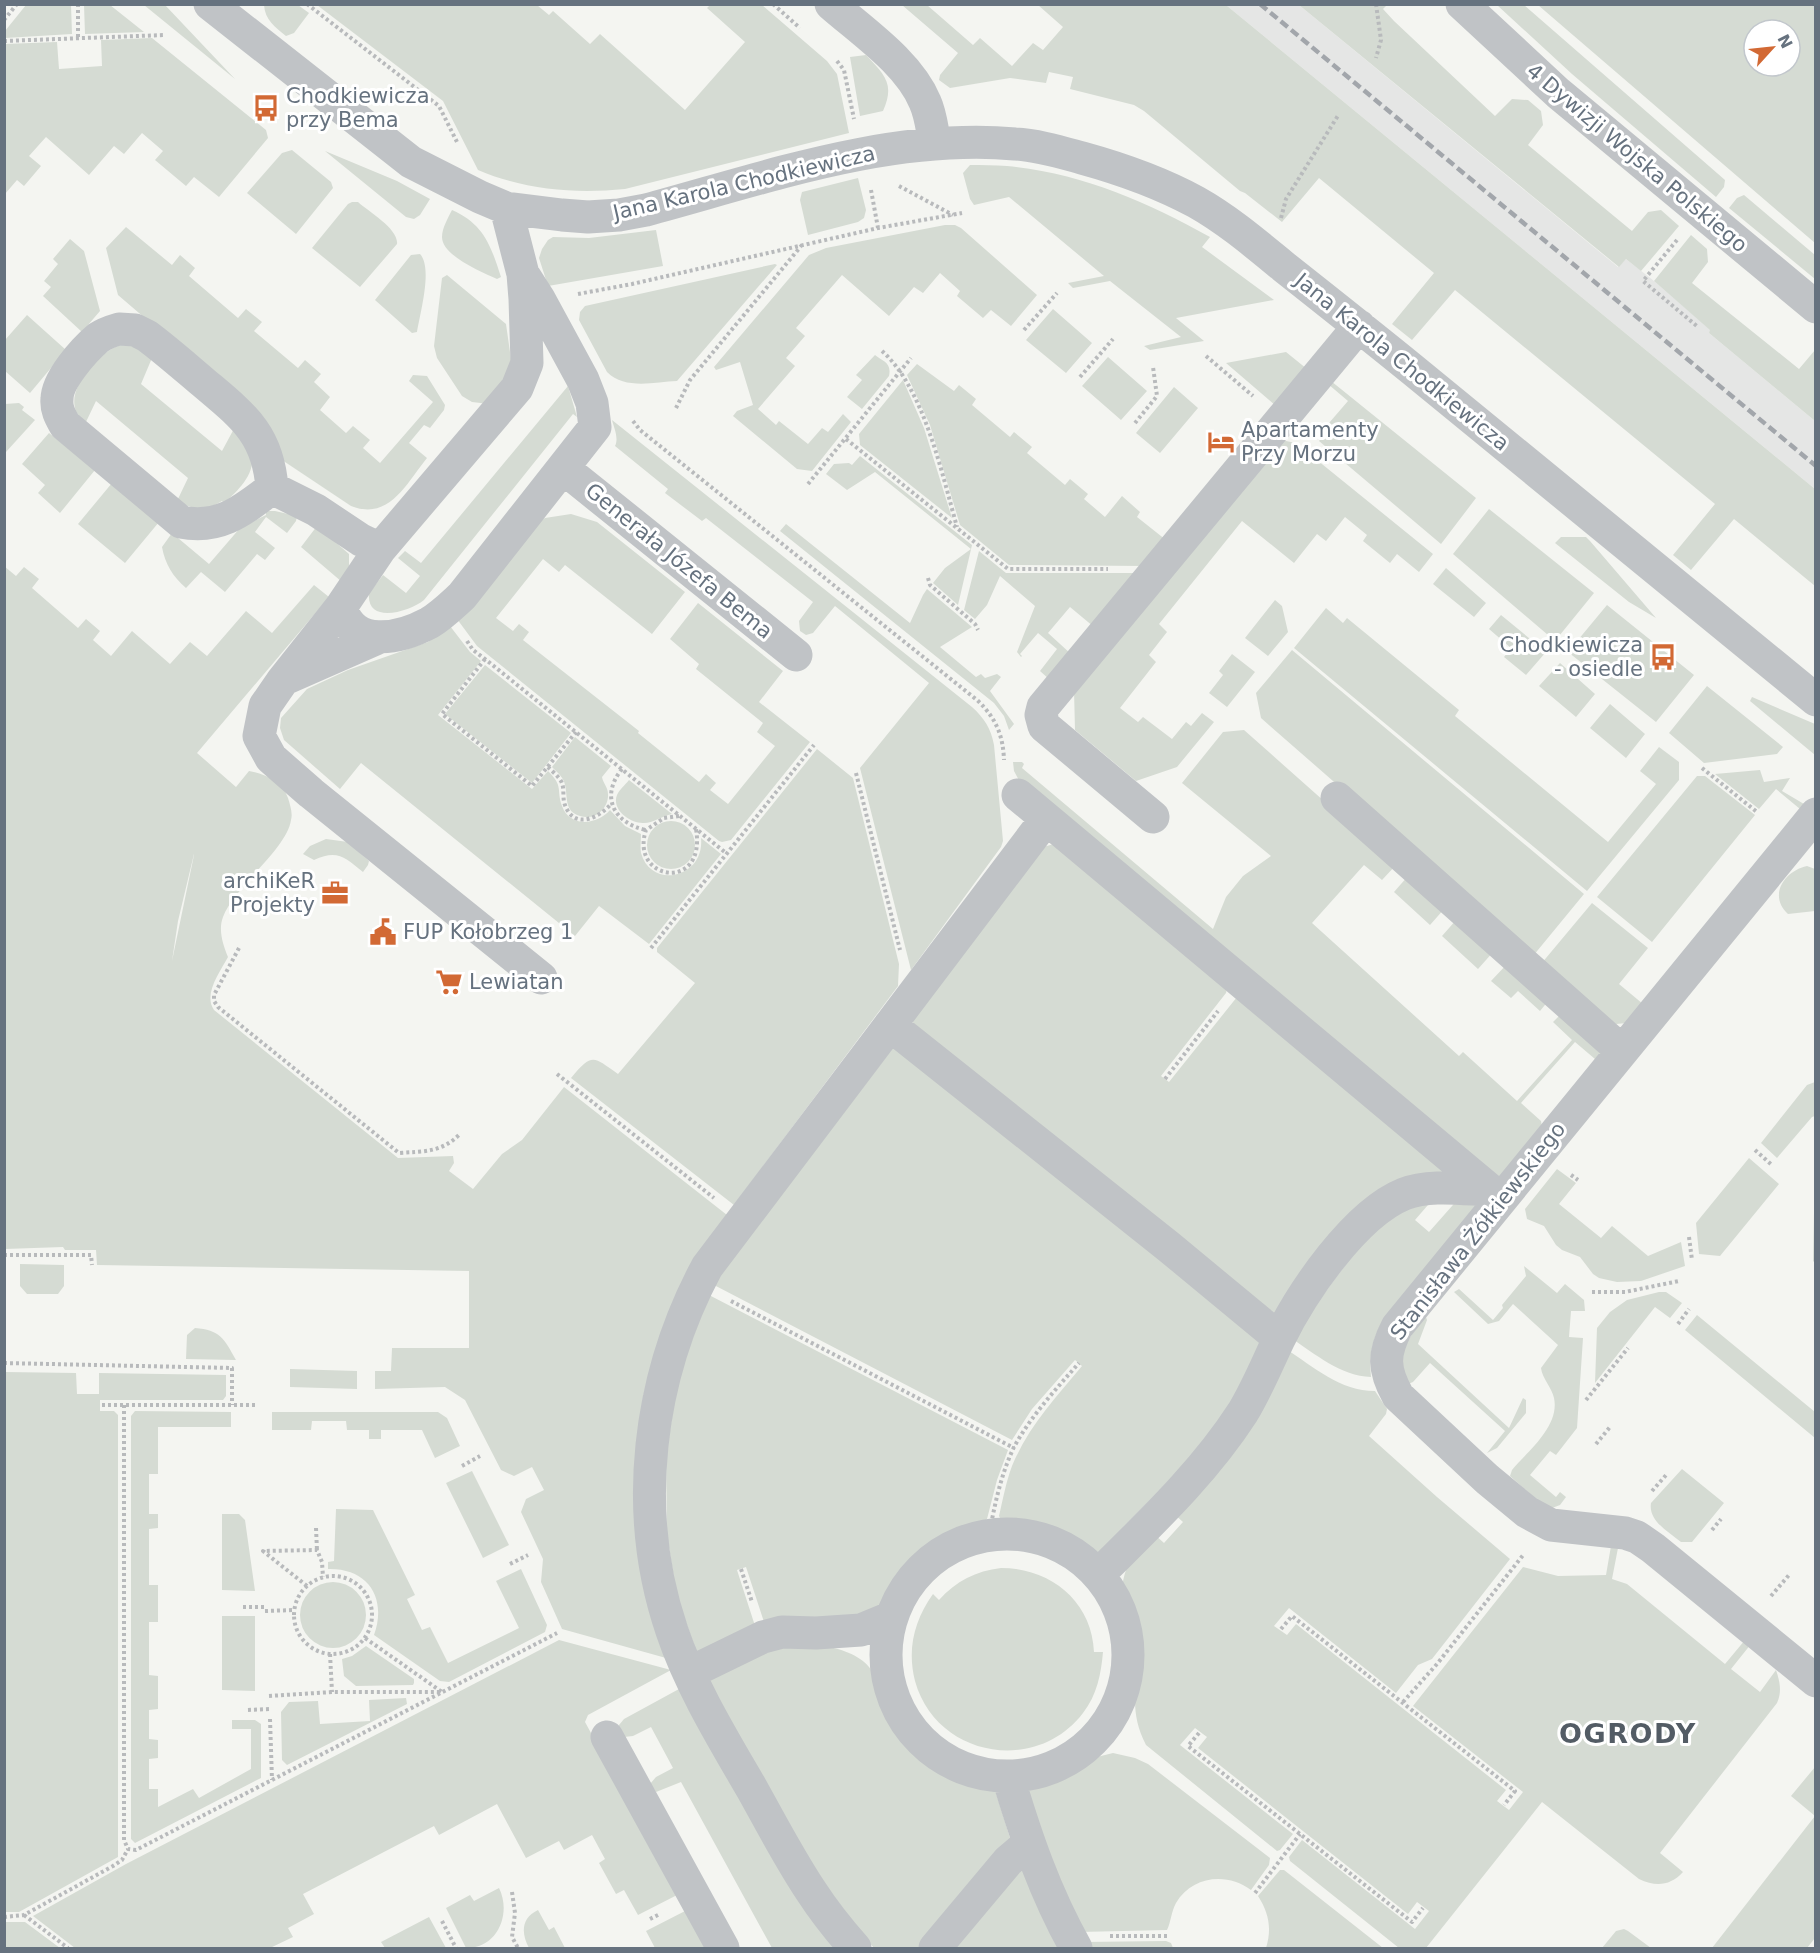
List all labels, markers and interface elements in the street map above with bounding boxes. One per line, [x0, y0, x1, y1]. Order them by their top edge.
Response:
north arrow [1742, 18, 1802, 78]
text: N [1773, 31, 1796, 52]
street label: 4 Dywizji Wojska Polskiego [1522, 59, 1752, 257]
place label: Chodkiewicza przy Bema [286, 84, 430, 132]
bus stop icon: Chodkiewicza przy Bema [251, 93, 281, 123]
street label: Jana Karola Chodkiewicza [609, 141, 877, 225]
street label: Jana Karola Chodkiewicza [1289, 267, 1514, 456]
place label: Apartamenty Przy Morzu [1241, 418, 1379, 466]
hotel icon: Apartamenty Przy Morzu [1206, 427, 1236, 457]
street label: Generała Józefa Bema [581, 478, 777, 644]
place label: Chodkiewicza - osiedle [1499, 633, 1643, 681]
bus stop icon: Chodkiewicza - osiedle [1648, 642, 1678, 672]
place label: archiKeR Projekty [223, 869, 315, 917]
office icon: archiKeR Projekty [320, 878, 350, 908]
public building icon: FUP Kołobrzeg 1 [368, 917, 398, 947]
place label: FUP Kołobrzeg 1 [403, 920, 573, 944]
supermarket icon: Lewiatan [434, 967, 464, 997]
place label: Lewiatan [469, 970, 564, 994]
street label: Stanisława Żółkiewskiego [1385, 1117, 1570, 1345]
district label: OGRODY [1559, 1718, 1697, 1749]

